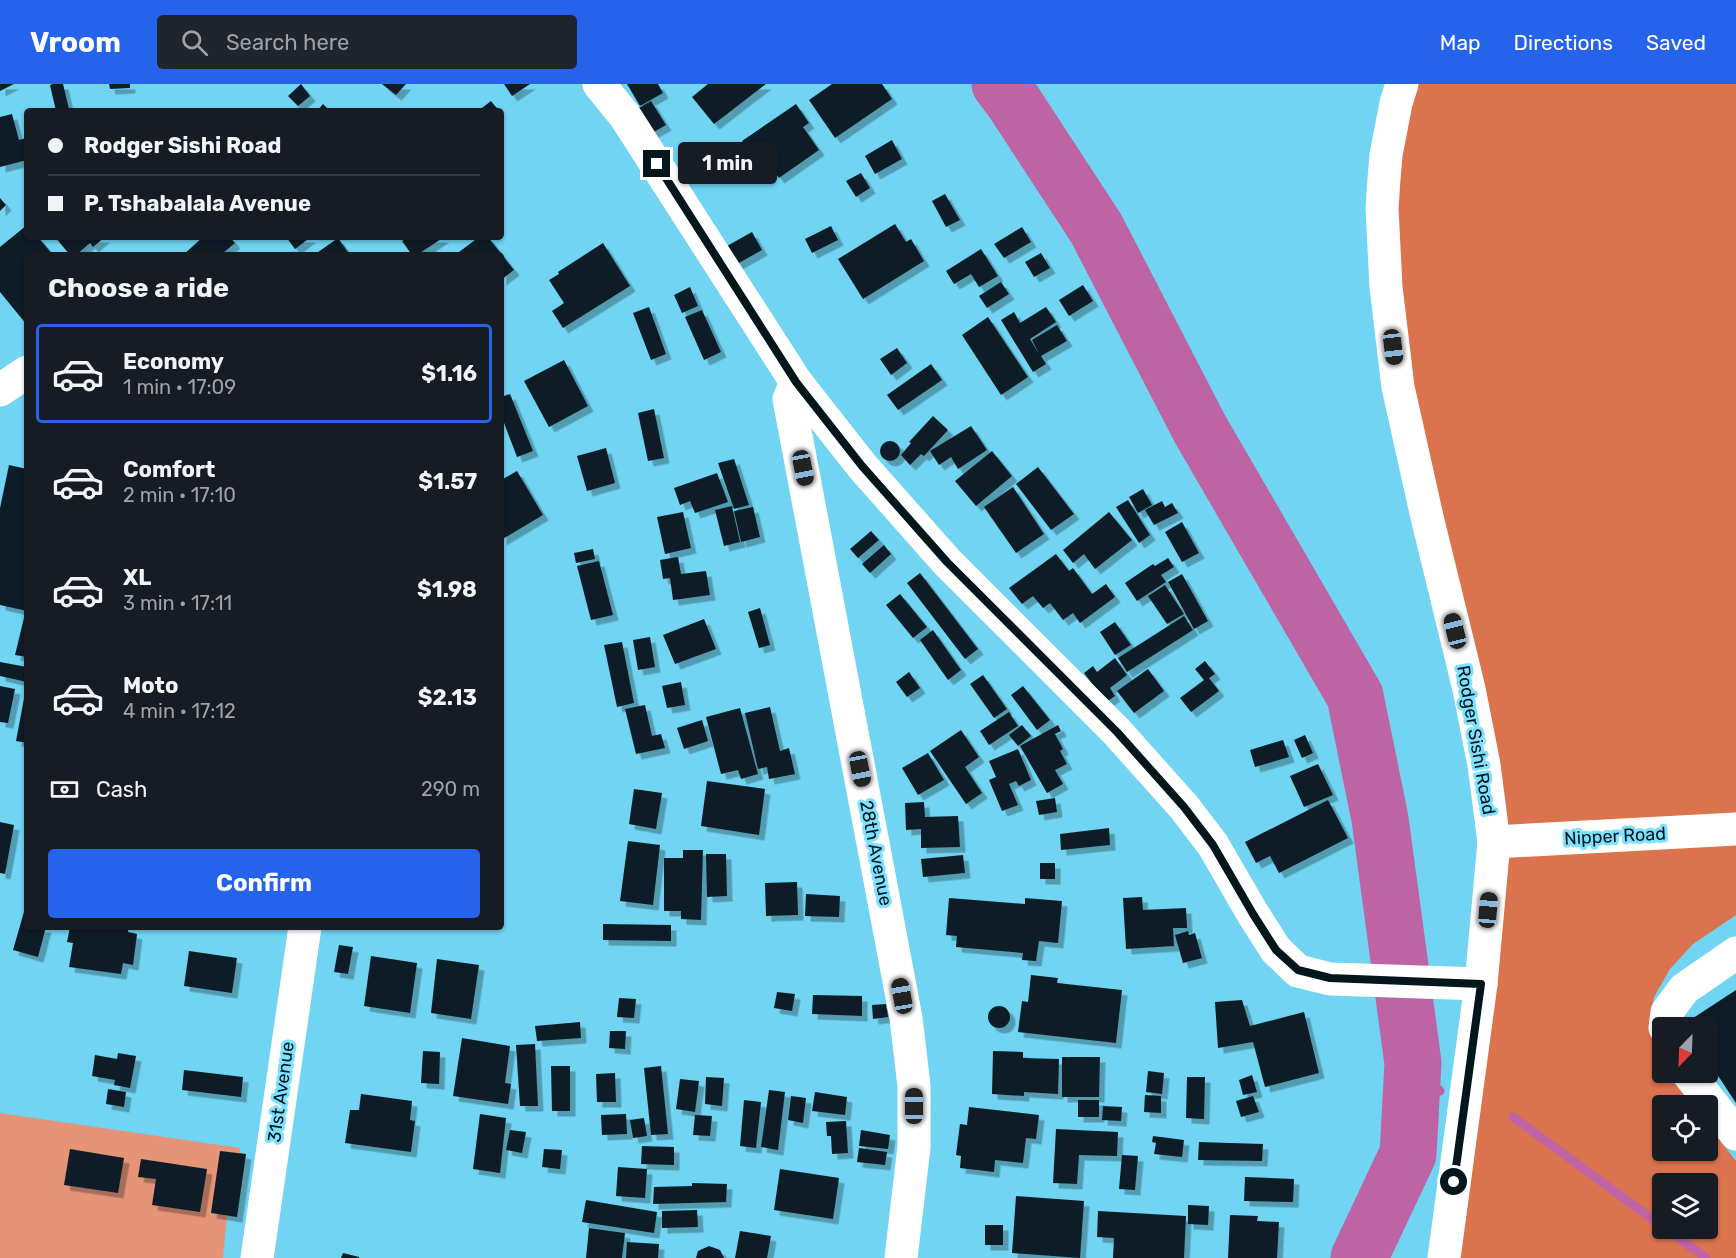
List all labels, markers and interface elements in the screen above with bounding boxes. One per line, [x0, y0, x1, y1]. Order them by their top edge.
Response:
search box [157, 15, 577, 69]
text: Vroom [30, 26, 121, 59]
icon: search [178, 26, 211, 59]
text: Search here [226, 29, 349, 56]
text: Map [1440, 30, 1481, 55]
text: Directions [1514, 30, 1613, 55]
text: Saved [1646, 30, 1706, 55]
text: Rodger Sishi Road [84, 132, 281, 159]
callout: 1 min [678, 143, 777, 185]
route end [643, 150, 670, 177]
text: 1 min [702, 151, 753, 175]
text: P. Tshabalala Avenue [84, 190, 311, 217]
text: Choose a ride [48, 272, 229, 304]
car [1382, 328, 1404, 366]
icon: car [51, 347, 105, 401]
text: Economy [123, 348, 224, 375]
text: $1.16 [421, 360, 477, 387]
text: 1 min · 17:09 [123, 375, 236, 399]
car [791, 449, 815, 487]
icon: car [51, 455, 105, 509]
text: Comfort [123, 456, 215, 483]
text: $1.57 [418, 468, 477, 495]
text: 2 min · 17:10 [123, 483, 236, 507]
icon: car [51, 563, 105, 617]
text: XL [123, 564, 151, 591]
text: $1.98 [417, 576, 477, 603]
text: 3 min · 17:11 [123, 591, 232, 615]
car [1442, 611, 1468, 651]
street label: Rodger Sishi Road [1452, 663, 1500, 817]
icon: car [51, 671, 105, 725]
text: Moto [123, 672, 178, 699]
text: $2.13 [418, 684, 477, 711]
text: 4 min · 17:12 [123, 699, 236, 723]
car [848, 750, 872, 788]
icon: cash [48, 773, 81, 806]
text: Cash [96, 776, 147, 803]
text: 290 m [421, 777, 480, 801]
street label: 28th Avenue [855, 798, 897, 908]
street label: Nipper Road [1564, 822, 1666, 850]
button: Confirm [48, 849, 480, 918]
car [1477, 891, 1499, 929]
car [890, 977, 914, 1015]
north arrow [1652, 1017, 1718, 1083]
map controls [1652, 1017, 1718, 1239]
street label: 31st Avenue [263, 1040, 299, 1144]
car [905, 1088, 923, 1124]
button: locate [1652, 1095, 1718, 1161]
route start [1440, 1168, 1467, 1195]
button: layers [1652, 1173, 1718, 1239]

